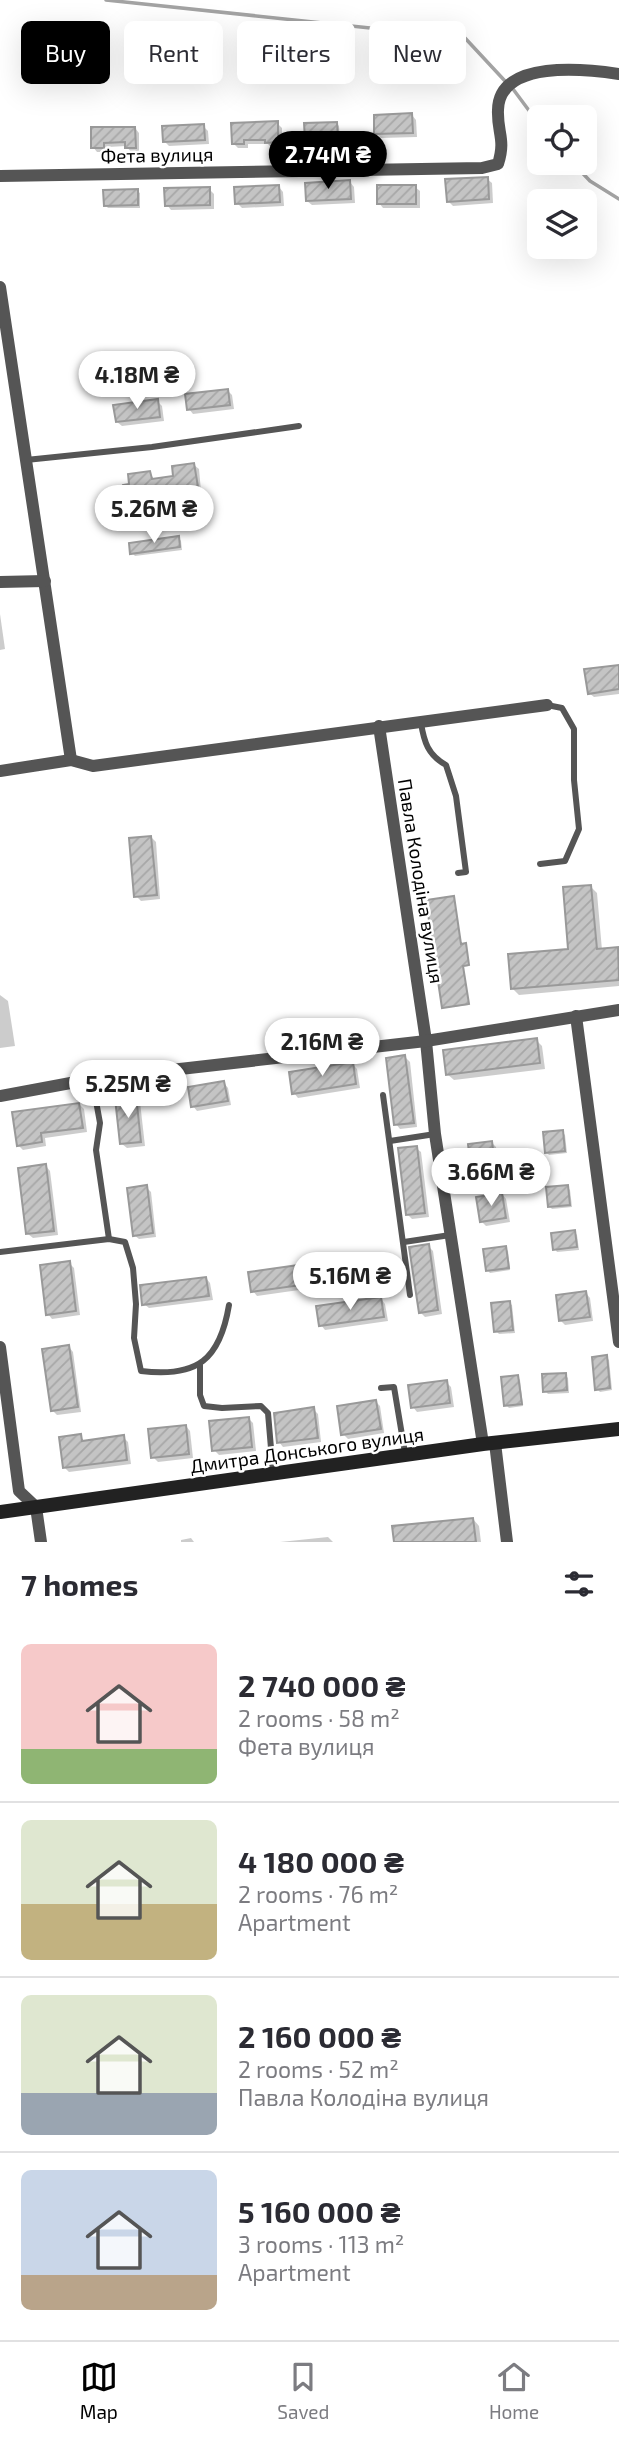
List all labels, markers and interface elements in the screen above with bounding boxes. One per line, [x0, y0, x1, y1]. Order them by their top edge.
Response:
chip: Buy [21, 21, 110, 84]
chip: Rent [124, 21, 223, 84]
chip: Filters [237, 21, 355, 84]
chip: New [369, 21, 466, 84]
map controls [527, 105, 597, 259]
button: locate [527, 105, 597, 175]
pin: 2.74M ₴ [263, 132, 393, 191]
text: 2.74M ₴ [285, 140, 371, 168]
street label: Фета вулиця [100, 142, 214, 168]
button: layers [527, 189, 597, 259]
pin: 4.18M ₴ [72, 352, 202, 411]
text: 4.18M ₴ [95, 360, 179, 388]
pin: 5.26M ₴ [89, 486, 219, 545]
text: 5.26M ₴ [111, 494, 197, 522]
street label: Павла Колодіна вулиця [393, 777, 449, 985]
pin: 2.16M ₴ [257, 1018, 387, 1078]
text: 2.16M ₴ [281, 1027, 363, 1055]
pin: 5.25M ₴ [63, 1060, 193, 1120]
text: 5.25M ₴ [85, 1069, 171, 1097]
pin: 3.66M ₴ [426, 1148, 556, 1208]
text: 3.66M ₴ [447, 1157, 535, 1185]
pin: 5.16M ₴ [285, 1252, 415, 1312]
text: 5.16M ₴ [309, 1261, 391, 1289]
street label: Дмитра Донського вулиця [189, 1422, 425, 1478]
icon: filters [560, 1565, 598, 1603]
text: 7 homes [21, 1566, 138, 1602]
text: 2 740 000 ₴ [238, 1667, 406, 1703]
icon: home [77, 1672, 161, 1756]
text: 2 rooms · 58 m² [238, 1704, 400, 1732]
text: Фета вулиця [238, 1732, 375, 1760]
text: 4 180 000 ₴ [238, 1843, 404, 1879]
icon: home [77, 1848, 161, 1932]
text: 2 rooms · 76 m² [238, 1880, 398, 1908]
text: Apartment [238, 1908, 351, 1936]
text: 2 160 000 ₴ [238, 2018, 401, 2054]
icon: home [77, 2023, 161, 2107]
text: 2 rooms · 52 m² [238, 2055, 399, 2083]
text: Павла Колодіна вулиця [238, 2083, 489, 2111]
text: 5 160 000 ₴ [238, 2193, 400, 2229]
icon: home [77, 2198, 161, 2282]
text: 3 rooms · 113 m² [238, 2230, 404, 2258]
text: Apartment [238, 2258, 351, 2286]
tab: Map [80, 2358, 118, 2423]
tab: Saved [277, 2358, 329, 2423]
tab: Home [489, 2358, 539, 2423]

